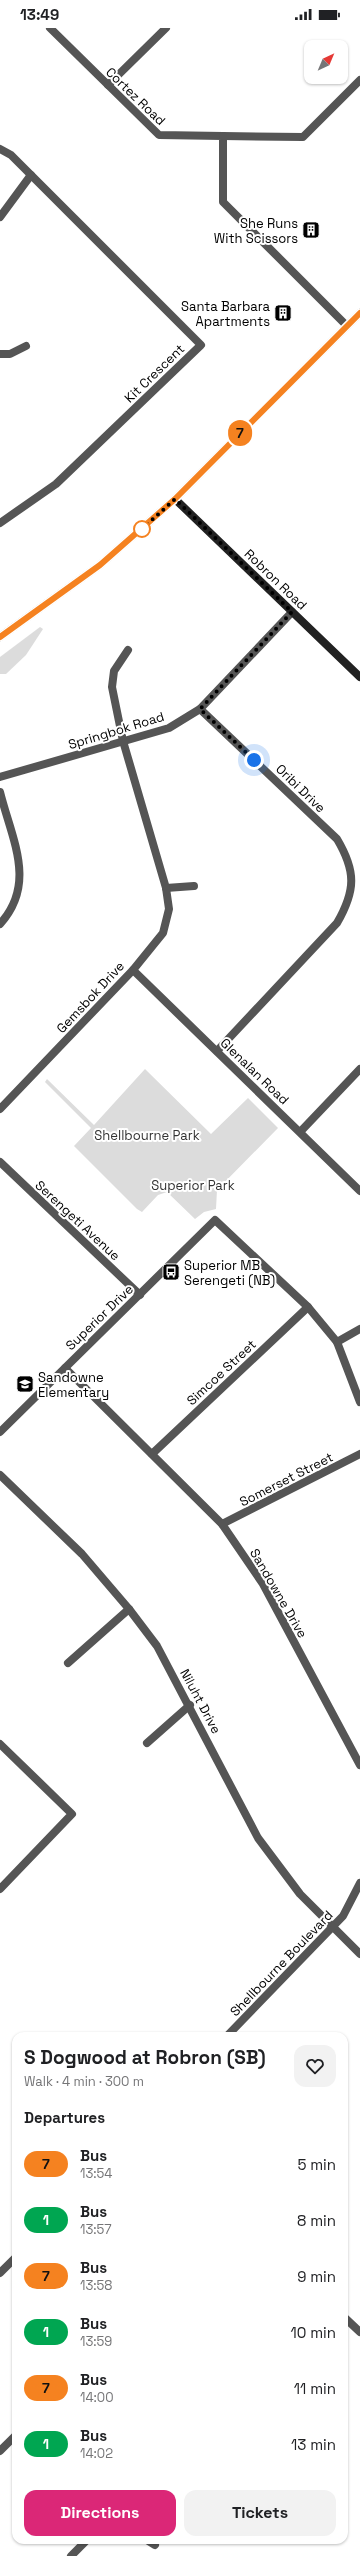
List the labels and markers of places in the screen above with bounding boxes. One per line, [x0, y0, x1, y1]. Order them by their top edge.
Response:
place label: She Runs With Scissors [214, 215, 298, 247]
building icon: She Runs With Scissors [301, 220, 321, 240]
place label: Santa Barbara Apartments [181, 298, 271, 330]
building icon: Santa Barbara Apartments [273, 303, 293, 323]
unlabelled marker [133, 520, 151, 538]
place label: Superior MB Serengeti (NB) [184, 1257, 275, 1289]
bus stop icon: Superior MB Serengeti (NB) [161, 1262, 181, 1282]
place label: Sandowne Elementary [38, 1369, 109, 1401]
school or university icon: Sandowne Elementary [15, 1374, 35, 1394]

